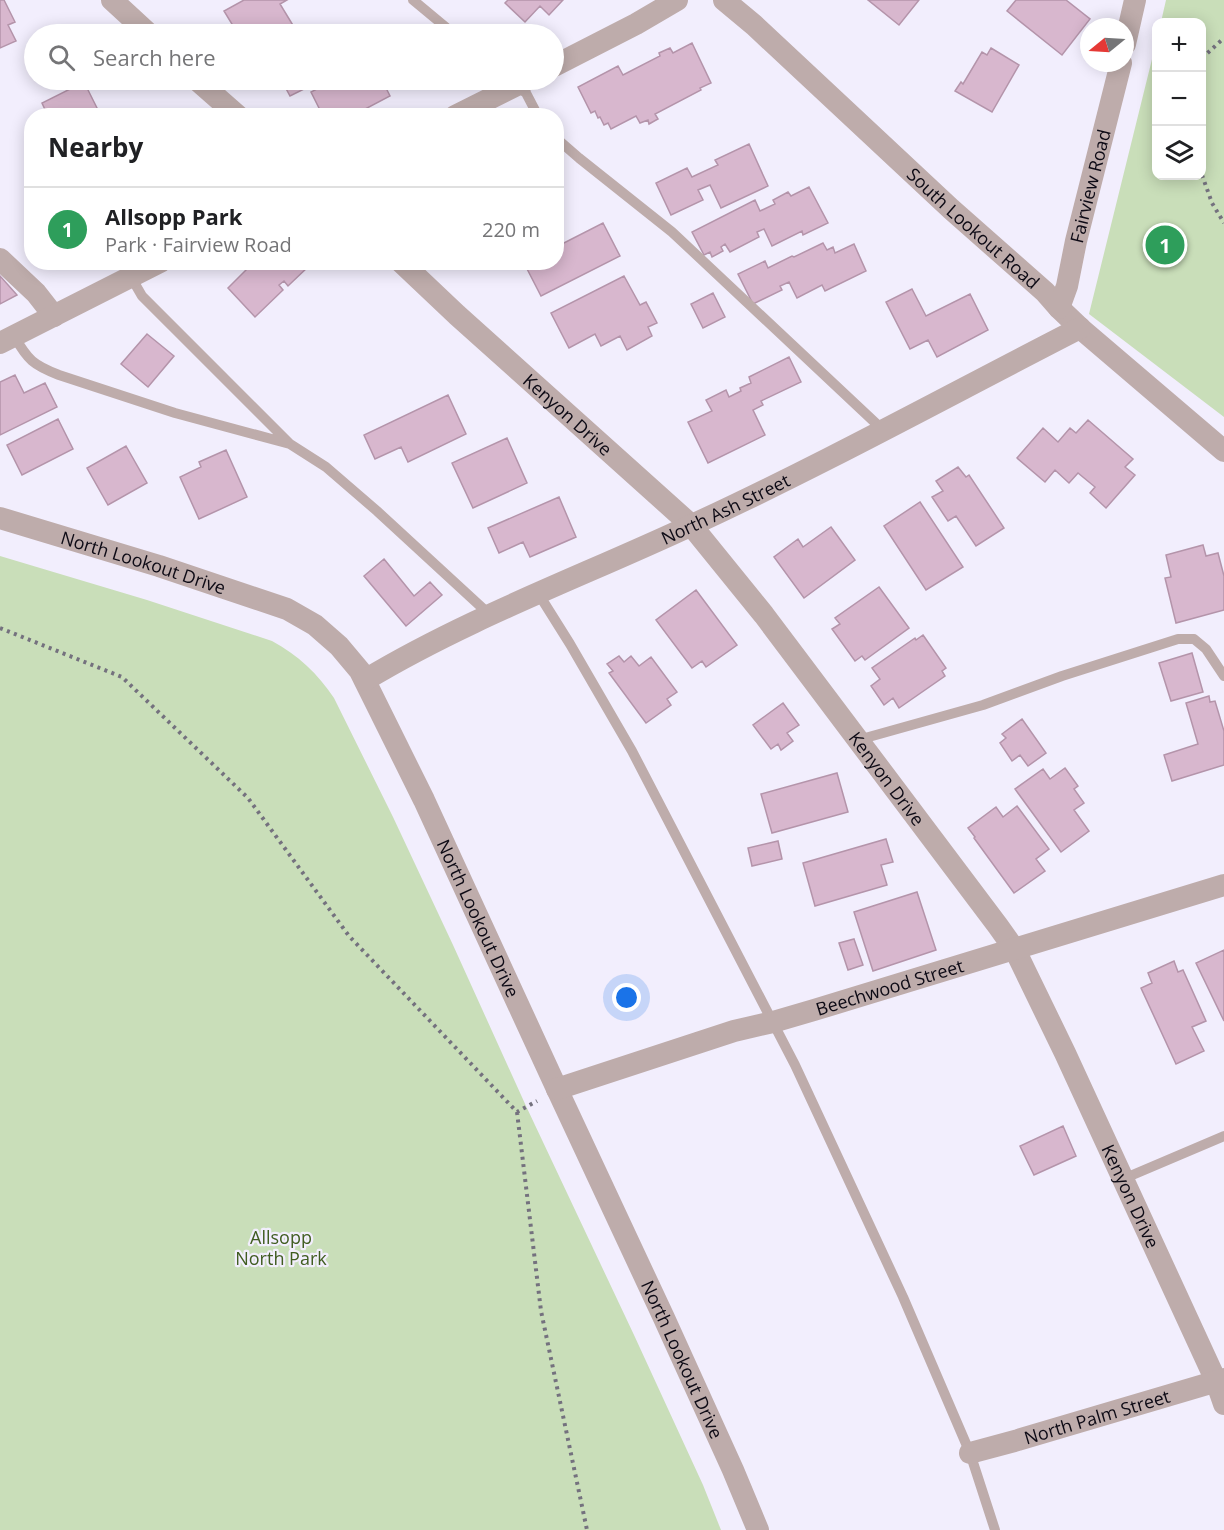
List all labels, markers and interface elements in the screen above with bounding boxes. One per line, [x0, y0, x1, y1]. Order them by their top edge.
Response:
north arrow [1080, 18, 1134, 72]
map controls [1152, 18, 1206, 180]
button: + [1152, 18, 1206, 72]
search box [24, 24, 564, 90]
icon: search [45, 41, 78, 74]
text: Search here [93, 42, 216, 72]
button: − [1152, 72, 1206, 126]
button: layers [1152, 126, 1206, 180]
street label: Fairview Road [1064, 127, 1116, 245]
text: Nearby [48, 129, 143, 165]
street label: South Lookout Road [902, 162, 1045, 294]
text: Allsopp Park [105, 201, 242, 231]
text: 1 [62, 216, 73, 243]
text: 220 m [482, 216, 540, 243]
pin: 1 [1146, 222, 1184, 268]
text: Park · Fairview Road [105, 231, 292, 258]
street label: Kenyon Drive [518, 368, 617, 461]
street label: North Ash Street [657, 468, 794, 550]
street label: North Lookout Drive [58, 525, 229, 600]
street label: Kenyon Drive [844, 727, 930, 830]
street label: North Lookout Drive [432, 835, 525, 1001]
street label: Beechwood Street [813, 953, 966, 1021]
your location [612, 983, 641, 1012]
street label: Kenyon Drive [1097, 1140, 1165, 1252]
park label: Allsopp North Park [235, 1225, 327, 1270]
street label: North Lookout Drive [636, 1276, 729, 1442]
street label: North Palm Street [1021, 1384, 1173, 1450]

